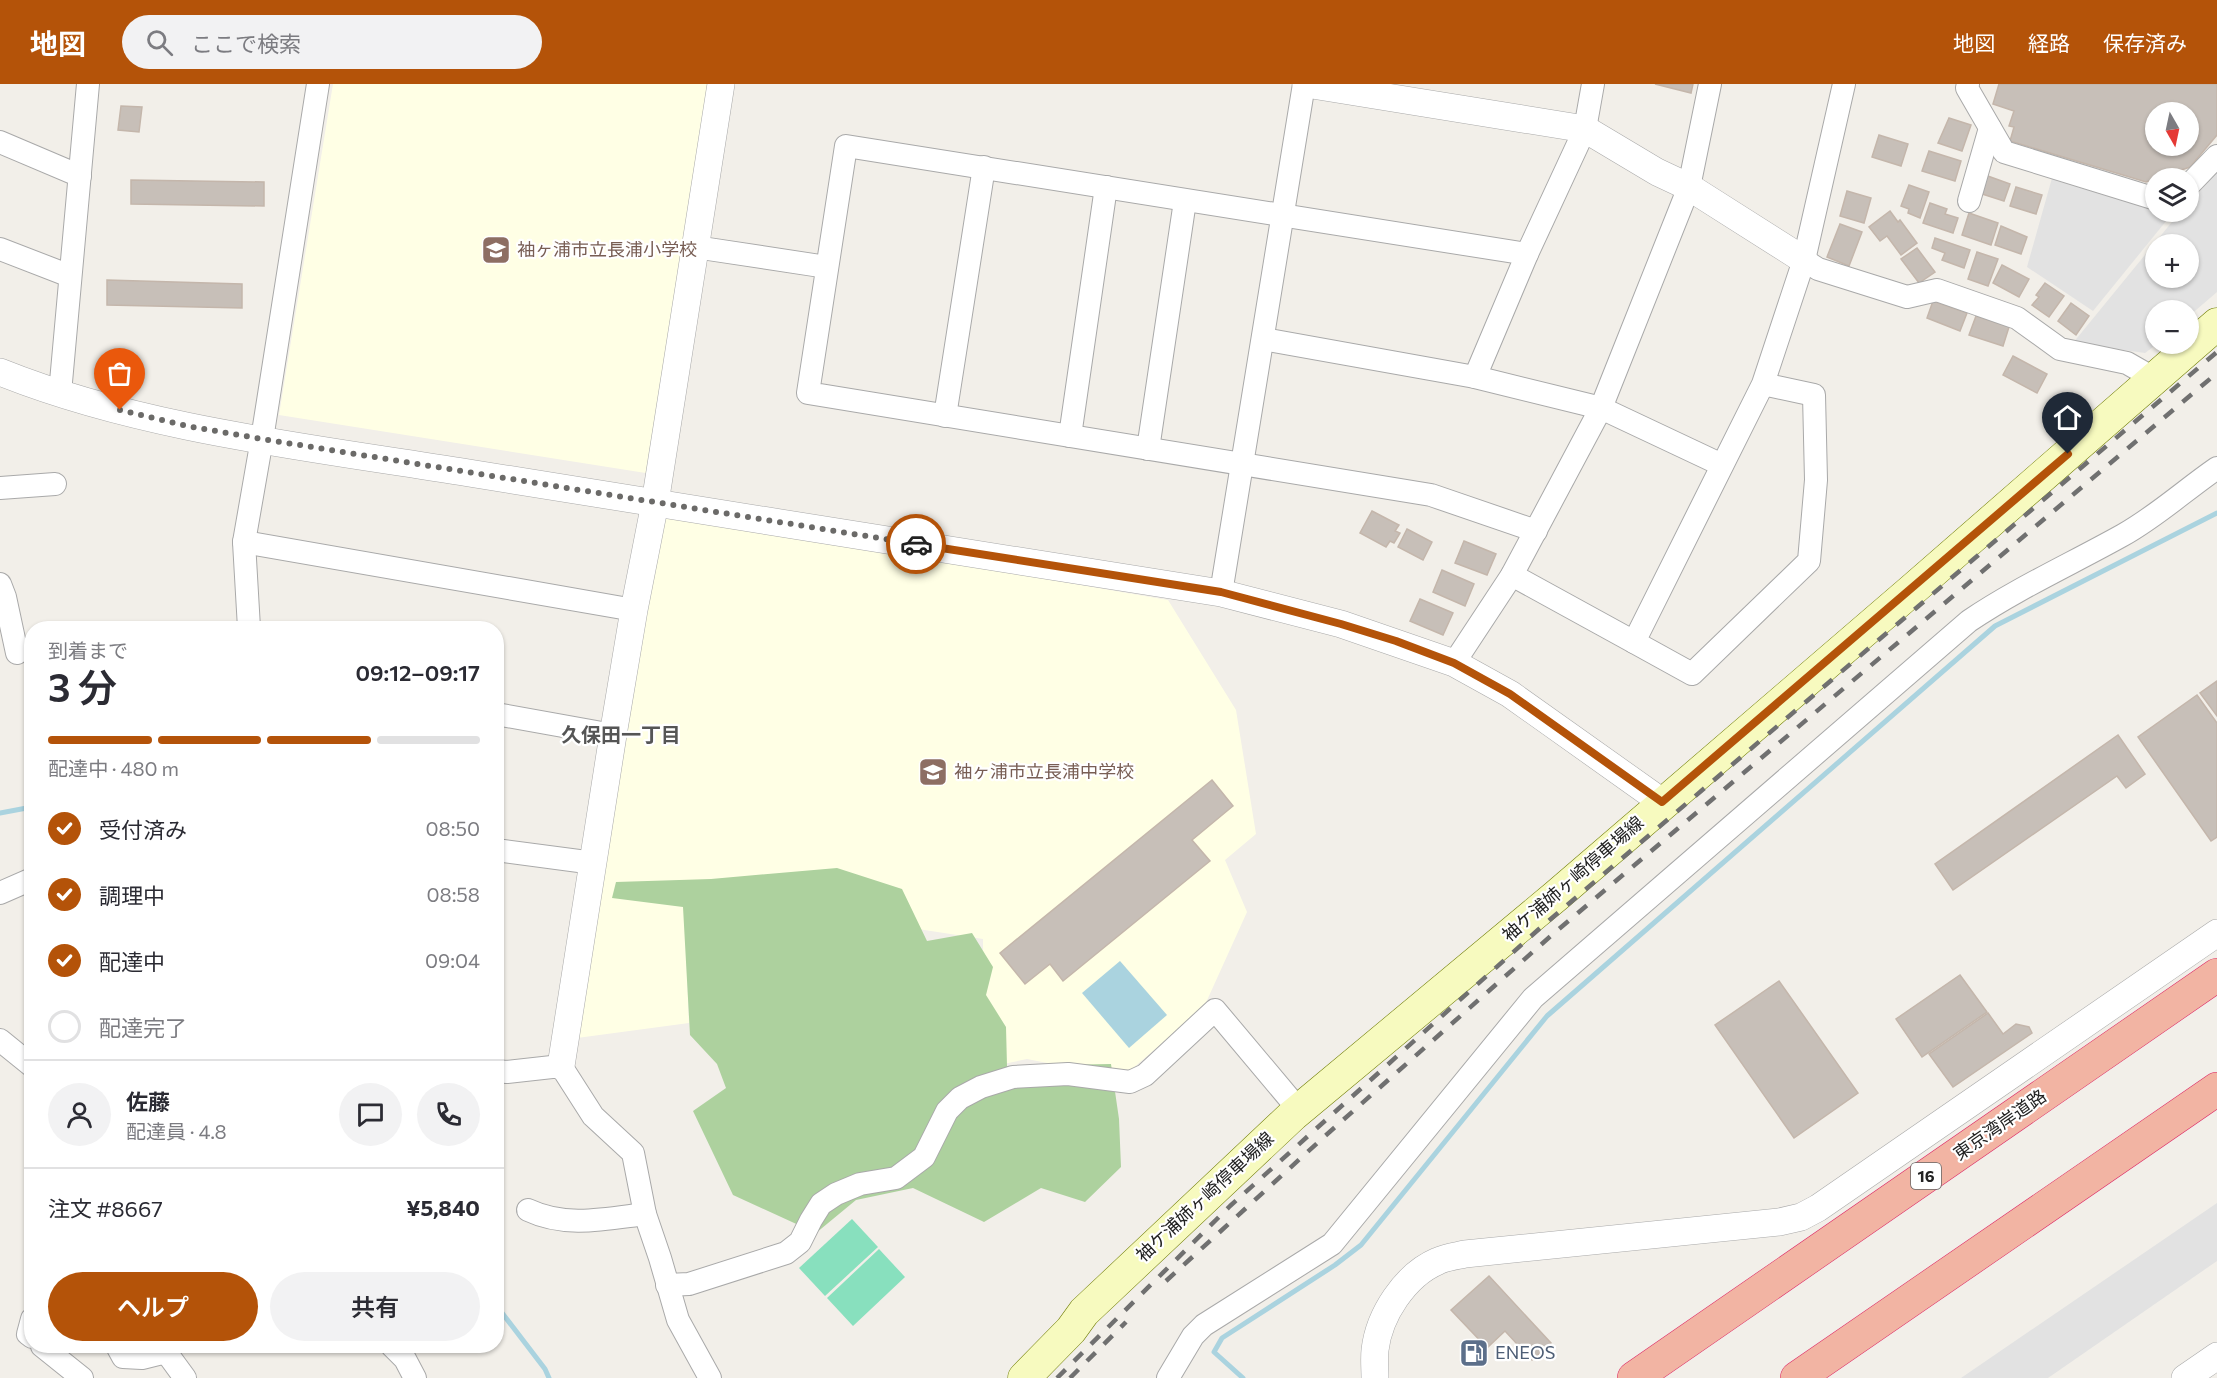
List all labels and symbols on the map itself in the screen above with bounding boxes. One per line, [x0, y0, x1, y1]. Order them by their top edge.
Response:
north arrow [2145, 102, 2199, 156]
school or university icon: 袖ヶ浦市立長浦小学校 [480, 234, 512, 266]
place label: 袖ヶ浦市立長浦小学校 [517, 238, 697, 260]
pin [94, 348, 145, 410]
pin [2042, 392, 2093, 454]
courier [886, 514, 946, 574]
district label: 久保田一丁目 [561, 722, 681, 746]
school or university icon: 袖ヶ浦市立長浦中学校 [917, 756, 949, 788]
place label: 袖ヶ浦市立長浦中学校 [954, 760, 1134, 782]
street label: 袖ケ浦姉ヶ崎停車場線 [1497, 811, 1647, 946]
street label: 東京湾岸道路 [1949, 1084, 2050, 1164]
street label: 袖ケ浦姉ヶ崎停車場線 [1131, 1127, 1278, 1266]
road number: 16 [1911, 1163, 1941, 1189]
fuel station icon: ENEOS [1458, 1337, 1490, 1369]
place label: ENEOS [1495, 1341, 1555, 1363]

